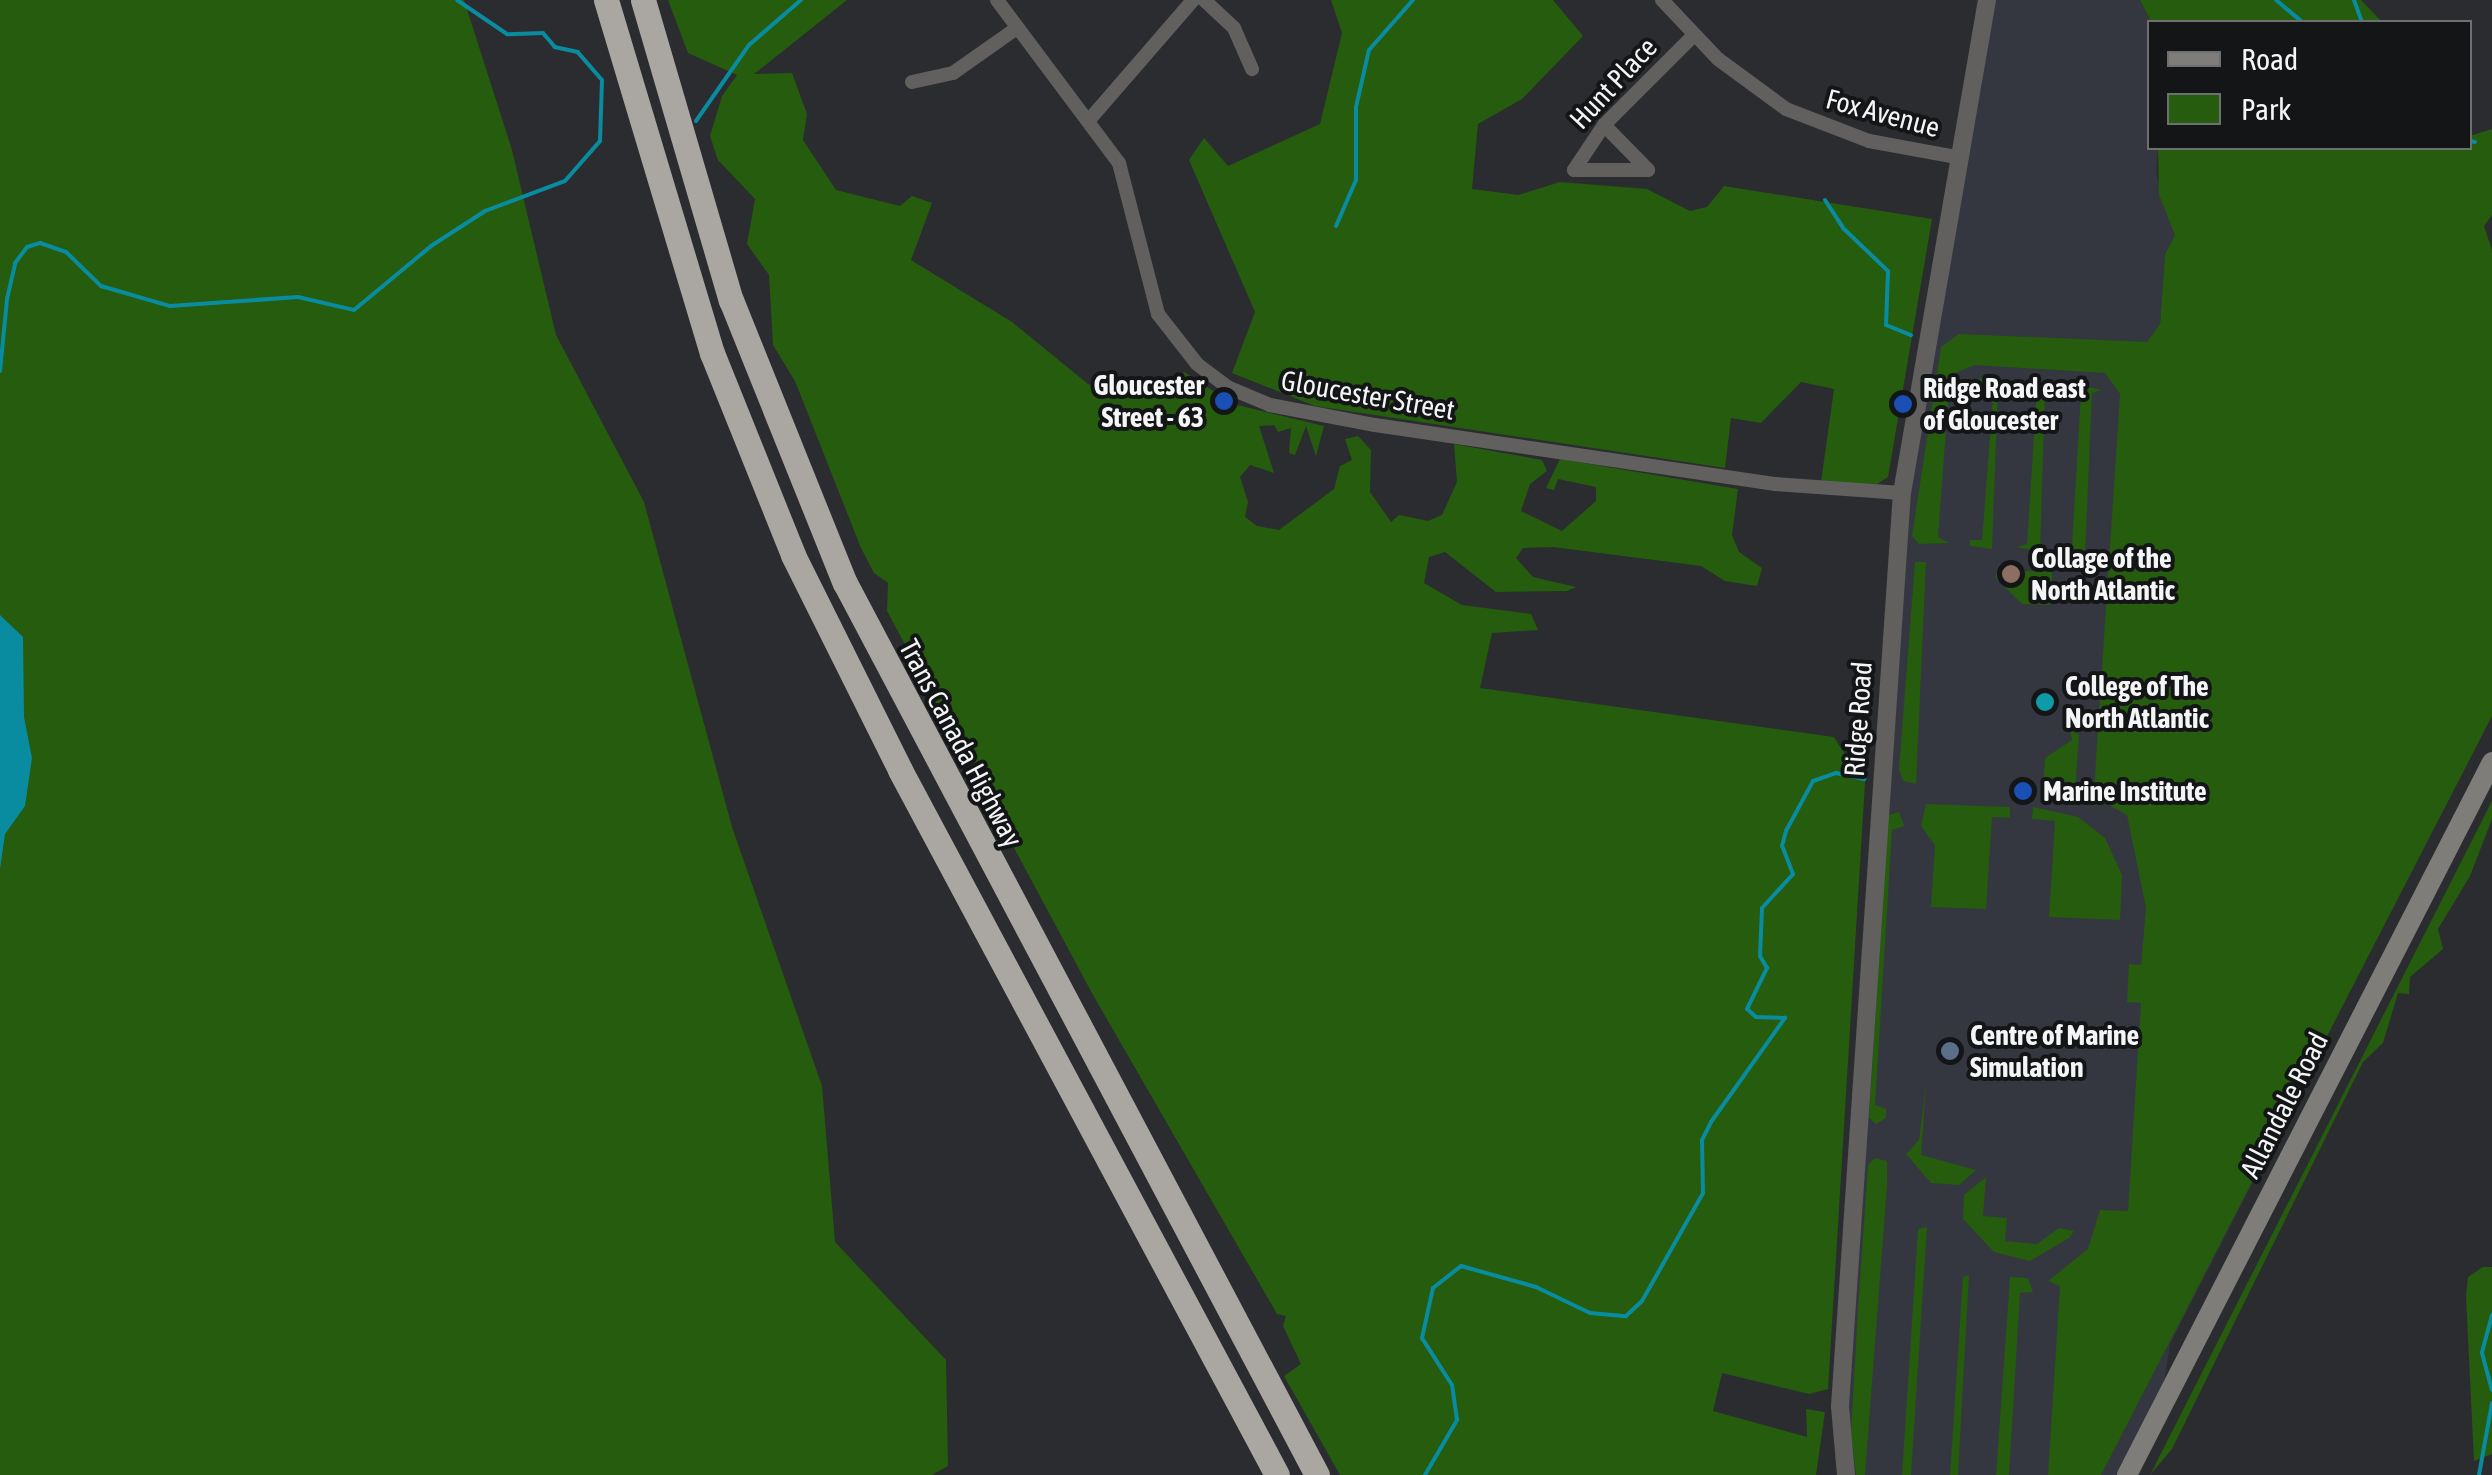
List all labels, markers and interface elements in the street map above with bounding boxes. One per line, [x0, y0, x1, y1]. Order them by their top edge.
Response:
legend [2147, 20, 2472, 150]
street label: Hunt Place [1562, 30, 1664, 136]
text: Road [2241, 42, 2298, 76]
street label: Fox Avenue [1823, 82, 1943, 144]
text: Park [2241, 92, 2291, 126]
street label: Gloucester Street [1279, 363, 1457, 427]
place label: Gloucester Street - 63 [1094, 368, 1204, 434]
place label: Ridge Road east of Gloucester [1923, 371, 2086, 437]
marker: Gloucester Street - 63 [1213, 390, 1235, 412]
marker: Ridge Road east of Gloucester [1892, 393, 1914, 415]
place label: Collage of the North Atlantic [2031, 541, 2175, 607]
marker: Collage of the North Atlantic [2000, 563, 2022, 585]
street label: Trans Canada Highway [892, 633, 1030, 853]
street label: Ridge Road [1837, 660, 1879, 778]
place label: College of The North Atlantic [2065, 669, 2209, 735]
marker: College of The North Atlantic [2034, 691, 2056, 713]
place label: Marine Institute [2043, 774, 2207, 808]
marker: Marine Institute [2012, 780, 2034, 802]
place label: Centre of Marine Simulation [1970, 1018, 2139, 1084]
street label: Allandale Road [2233, 1027, 2335, 1183]
marker: Centre of Marine Simulation [1939, 1040, 1961, 1062]

